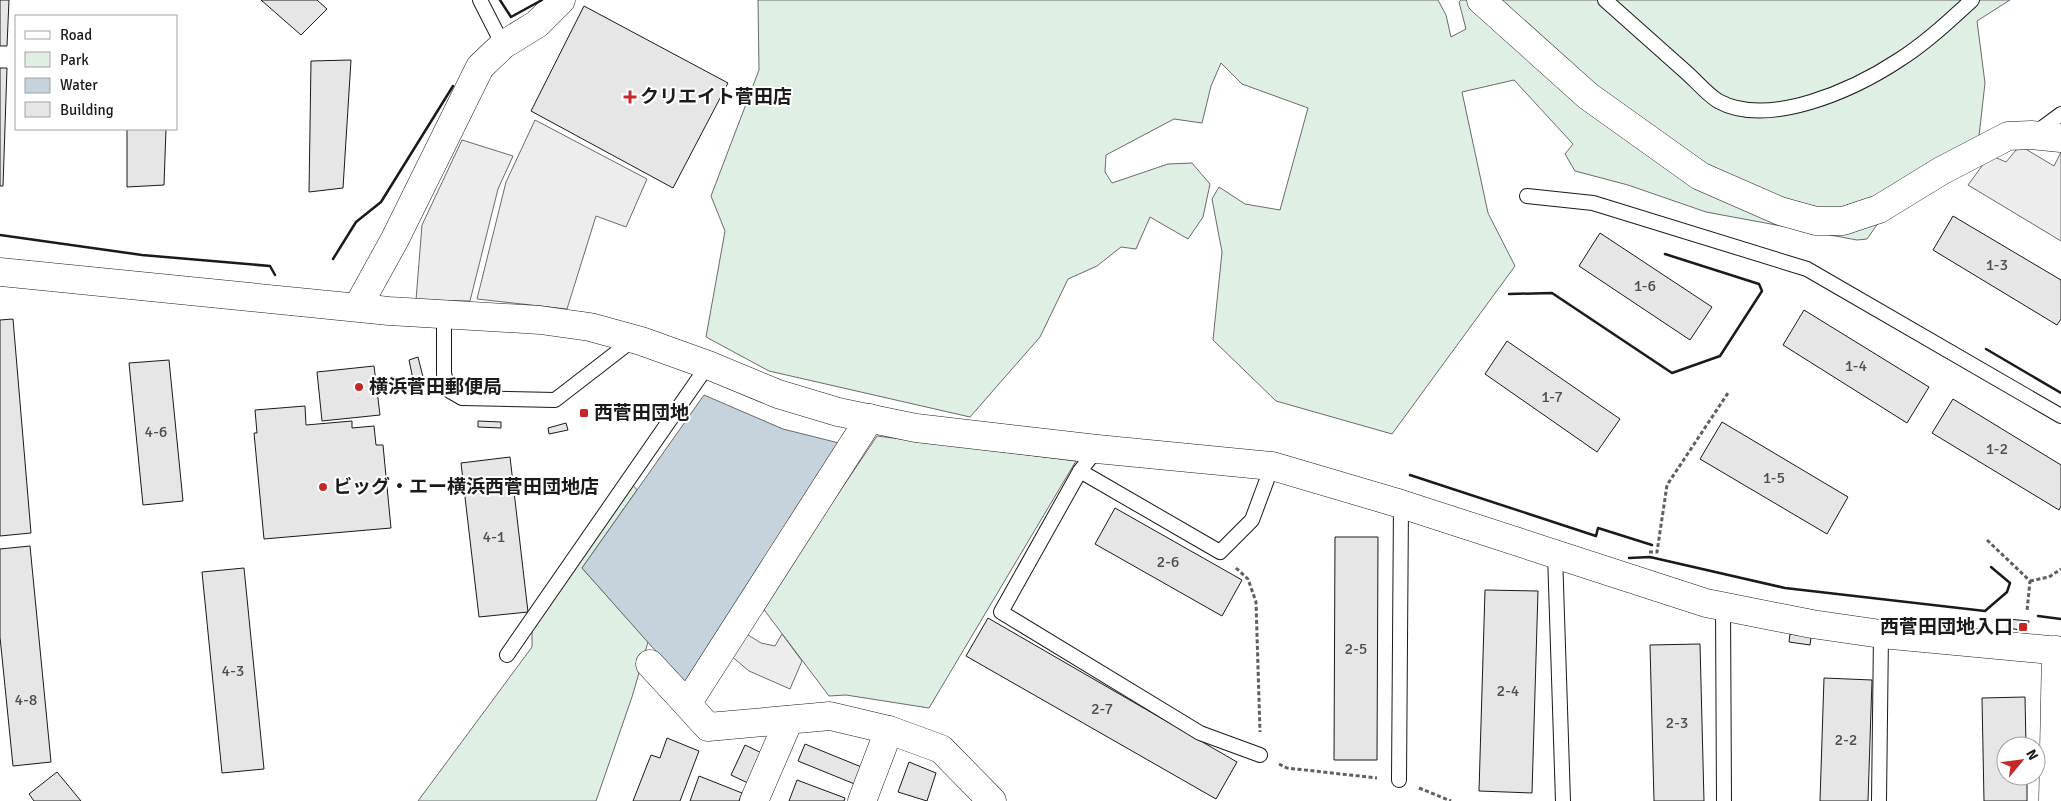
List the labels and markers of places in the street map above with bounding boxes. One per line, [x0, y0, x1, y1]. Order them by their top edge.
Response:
place label: クリエイト菅田店 [640, 85, 792, 109]
marker: クリエイト菅田店 [624, 91, 636, 103]
place label: 横浜菅田郵便局 [369, 375, 502, 399]
marker: 横浜菅田郵便局 [353, 381, 365, 393]
place label: 西菅田団地 [594, 401, 689, 425]
marker: 西菅田団地 [578, 407, 590, 419]
place label: ビッグ・エー横浜西菅田団地店 [333, 475, 599, 499]
marker: ビッグ・エー横浜西菅田団地店 [317, 481, 329, 493]
place label: 西菅田団地入口 [1880, 615, 2013, 639]
marker: 西菅田団地入口 [2017, 621, 2029, 633]

